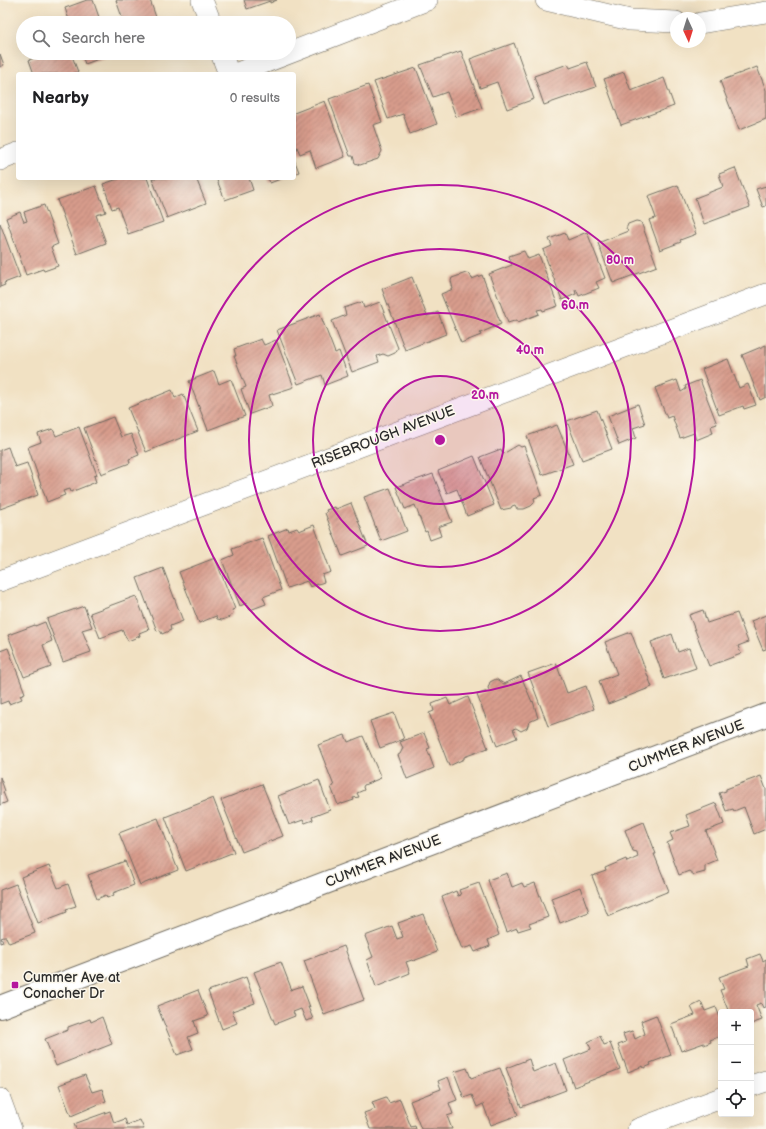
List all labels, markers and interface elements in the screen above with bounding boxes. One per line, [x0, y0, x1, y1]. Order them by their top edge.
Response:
north arrow [670, 12, 706, 48]
search box [16, 16, 296, 60]
icon: search [30, 27, 52, 49]
text: Search here [62, 29, 145, 48]
text: Nearby [32, 88, 89, 108]
text: 0 results [230, 90, 280, 106]
text: 80 m [606, 253, 634, 268]
text: 60 m [561, 298, 589, 313]
text: 40 m [516, 343, 544, 358]
text: 20 m [471, 388, 499, 403]
street label: RISEBROUGH AVENUE [309, 402, 457, 472]
centre of rings [433, 433, 447, 447]
street label: CUMMER AVENUE [626, 716, 746, 776]
street label: CUMMER AVENUE [323, 831, 443, 891]
place label: Cummer Ave at Conacher Dr [23, 969, 121, 1002]
marker: Cummer Ave at Conacher Dr [10, 980, 20, 990]
map controls [718, 1009, 754, 1117]
button: + [718, 1009, 754, 1045]
button: − [718, 1045, 754, 1081]
button: locate [718, 1081, 754, 1117]

